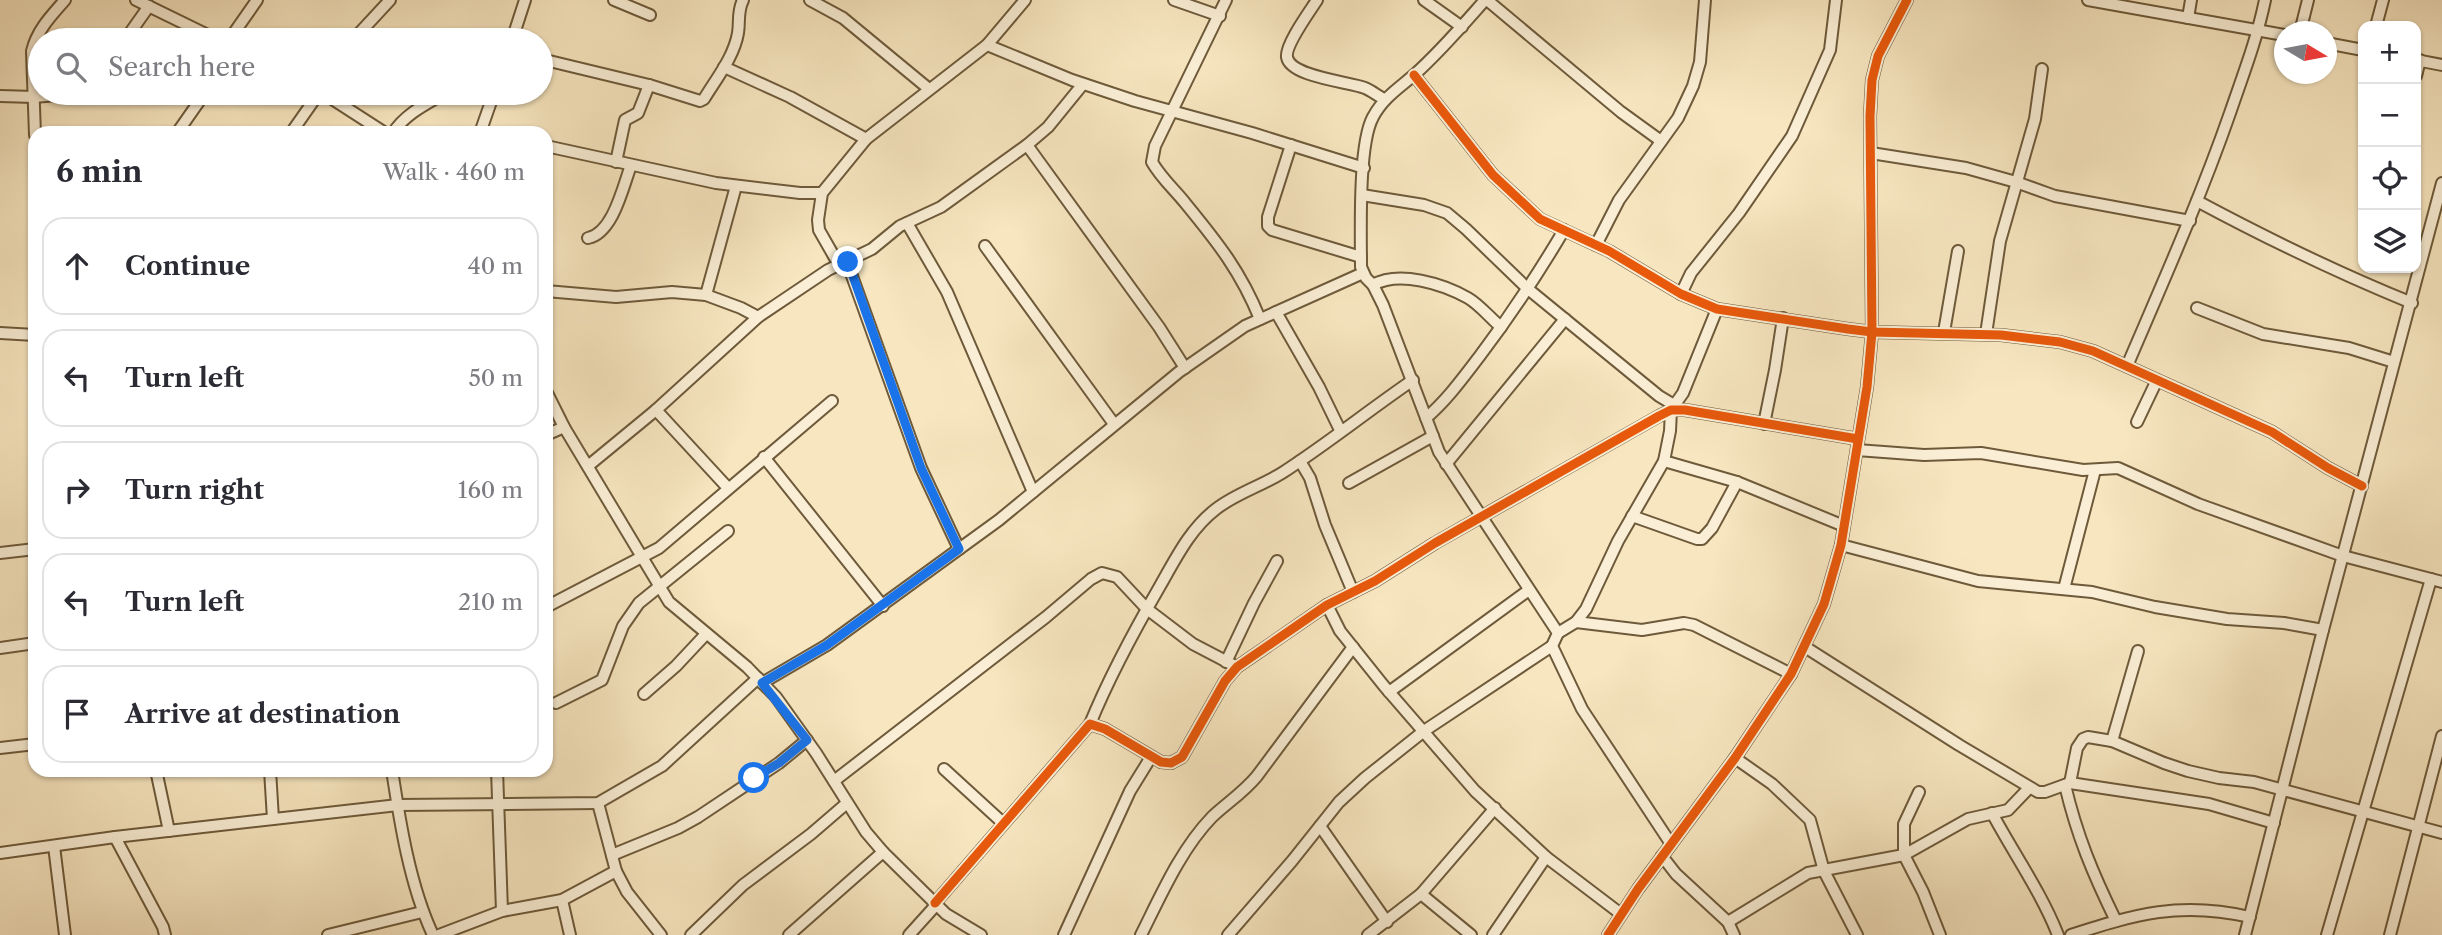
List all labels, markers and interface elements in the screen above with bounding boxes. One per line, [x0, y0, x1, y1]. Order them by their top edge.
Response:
north arrow [2274, 21, 2337, 84]
map controls [2358, 21, 2421, 273]
button: + [2358, 21, 2421, 84]
search box [28, 28, 553, 105]
icon: search [52, 48, 90, 86]
text: Search here [108, 51, 255, 83]
button: − [2358, 84, 2421, 147]
button: locate [2358, 147, 2421, 210]
text: 6 min [56, 153, 143, 190]
text: Walk · 460 m [382, 158, 525, 186]
button: layers [2358, 210, 2421, 273]
route end [832, 246, 863, 277]
icon: ahead [58, 247, 96, 285]
text: Continue [125, 250, 250, 282]
text: 40 m [468, 252, 523, 280]
icon: left [58, 359, 96, 397]
text: Turn left [125, 362, 244, 394]
text: 50 m [468, 364, 523, 392]
icon: right [58, 471, 96, 509]
text: Turn right [125, 474, 264, 506]
text: 160 m [458, 476, 523, 504]
icon: left [58, 583, 96, 621]
text: Turn left [125, 586, 244, 618]
text: 210 m [458, 588, 523, 616]
icon: arrive [58, 695, 96, 733]
text: Arrive at destination [125, 698, 400, 730]
route start [738, 762, 769, 793]

